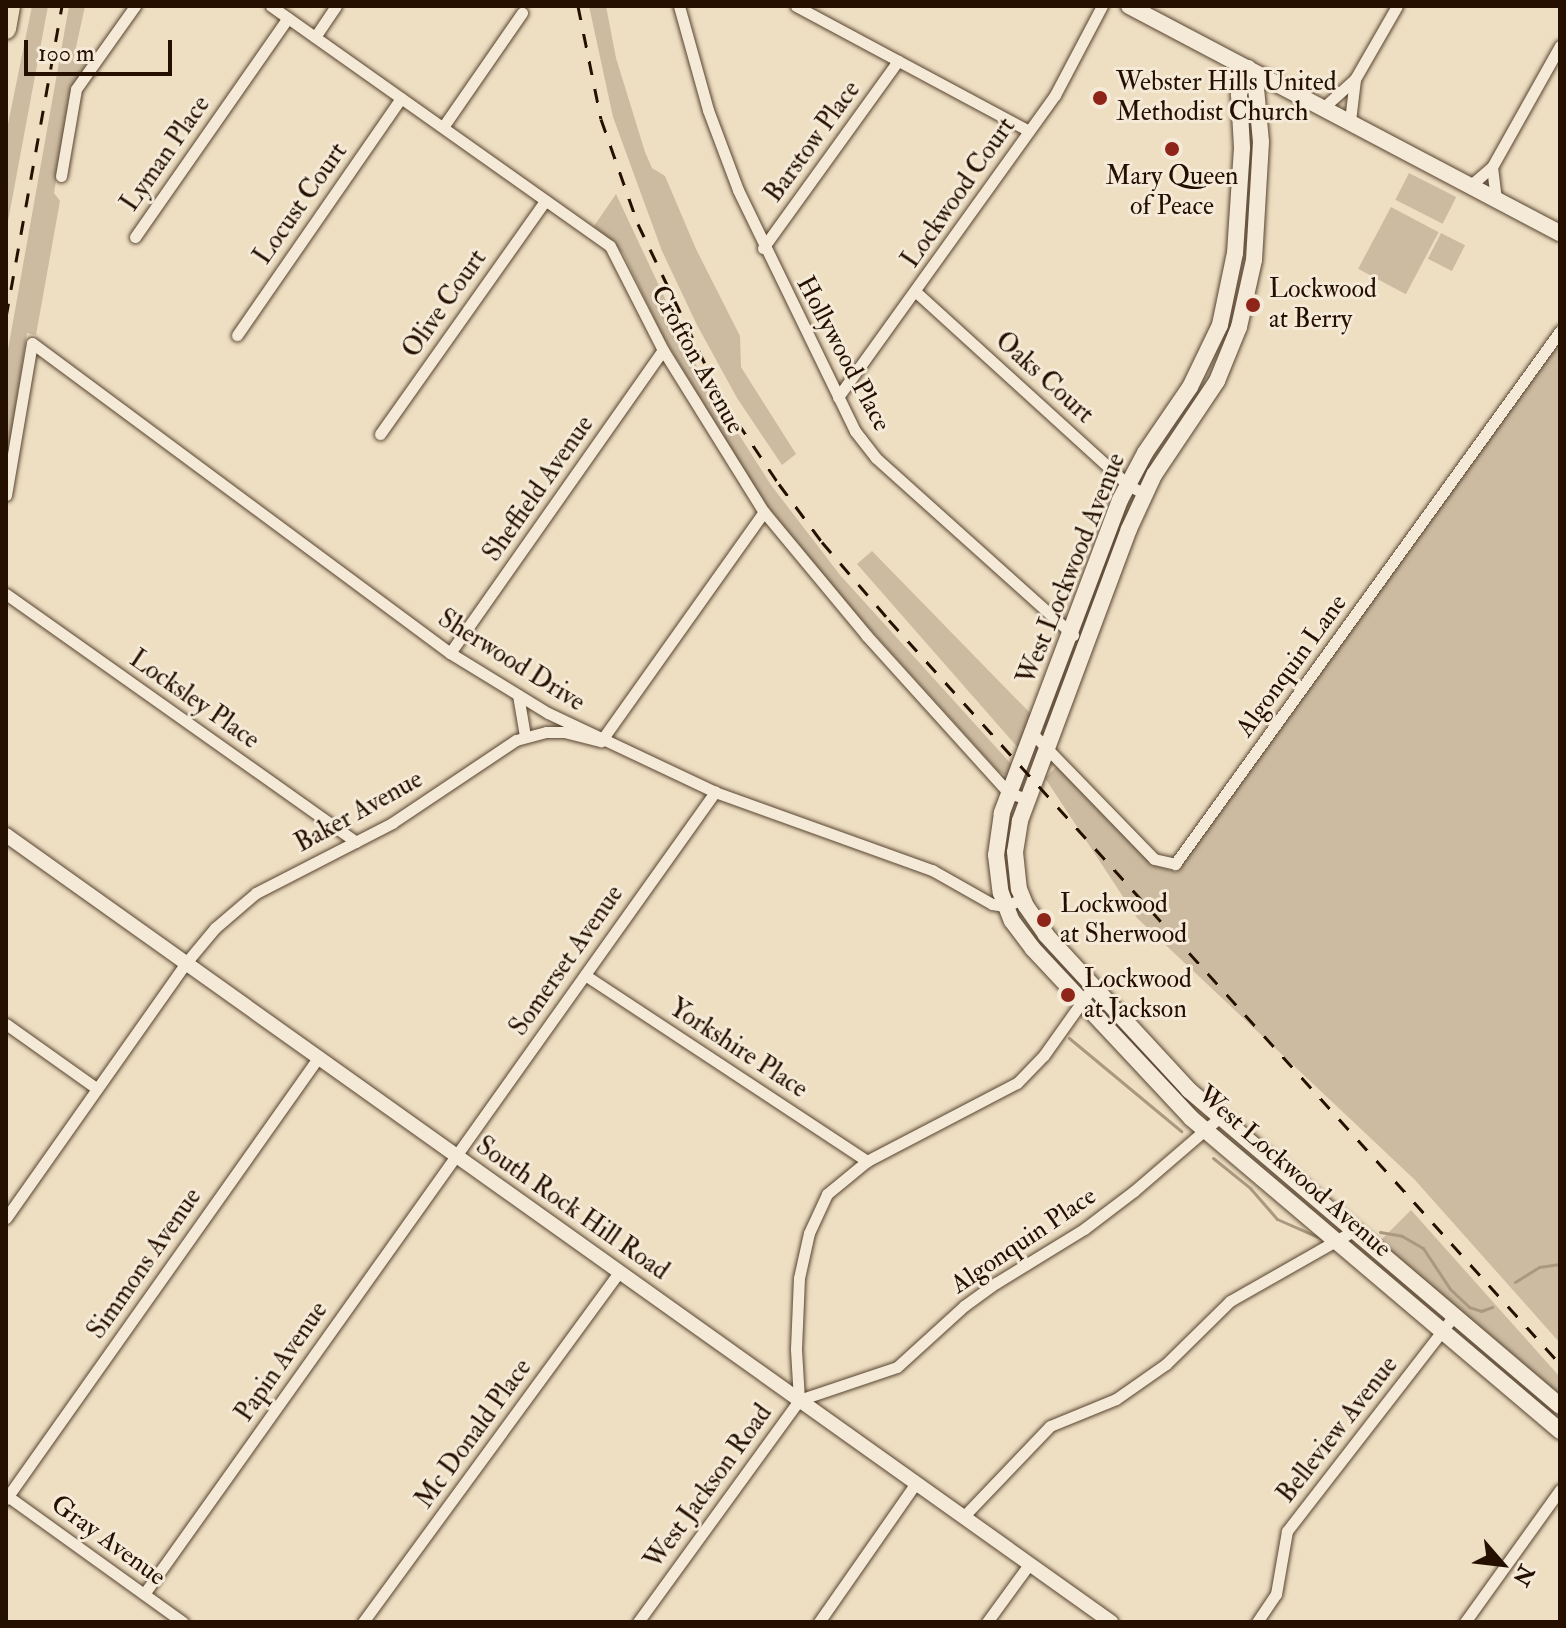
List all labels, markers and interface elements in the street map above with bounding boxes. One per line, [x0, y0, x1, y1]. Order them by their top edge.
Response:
scale bar [28, 24, 176, 74]
text: 100 m [38, 38, 95, 69]
place label: Webster Hills United Methodist Church [1116, 67, 1336, 128]
street label: Barstow Place [759, 75, 867, 209]
marker: Webster Hills United Methodist Church [1091, 89, 1109, 107]
street label: Lyman Place [115, 90, 217, 218]
street label: Lockwood Court [896, 112, 1022, 274]
street label: Locust Court [248, 137, 354, 271]
marker: Mary Queen of Peace [1163, 140, 1181, 158]
place label: Mary Queen of Peace [1106, 161, 1238, 222]
street label: Olive Court [396, 244, 494, 364]
street label: Hollywood Place [789, 271, 897, 437]
place label: Lockwood at Berry [1269, 274, 1377, 336]
street label: Crofton Avenue [644, 281, 750, 439]
marker: Lockwood at Berry [1244, 296, 1262, 314]
street label: Oaks Court [988, 326, 1100, 430]
street label: Sheffield Avenue [477, 410, 601, 568]
street label: West Lockwood Avenue [1011, 449, 1133, 689]
street label: Algonquin Lane [1230, 589, 1354, 743]
street label: Sherwood Drive [432, 603, 590, 719]
street label: Locksley Place [123, 644, 265, 756]
street label: Baker Avenue [290, 764, 428, 860]
street label: Somerset Avenue [504, 880, 630, 1042]
place label: Lockwood at Sherwood [1060, 889, 1187, 950]
marker: Lockwood at Sherwood [1035, 911, 1053, 929]
place label: Lockwood at Jackson [1084, 964, 1192, 1026]
marker: Lockwood at Jackson [1059, 986, 1077, 1004]
street label: Yorkshire Place [663, 993, 813, 1105]
street label: West Lockwood Avenue [1191, 1079, 1397, 1265]
street label: South Rock Hill Road [469, 1131, 675, 1287]
street label: Algonquin Place [945, 1181, 1103, 1301]
street label: Simmons Avenue [81, 1183, 209, 1345]
street label: Papin Avenue [229, 1296, 335, 1428]
street label: Belleview Avenue [1271, 1350, 1405, 1510]
street label: Mc Donald Place [409, 1353, 539, 1515]
street label: West Jackson Road [639, 1399, 779, 1575]
street label: Gray Avenue [45, 1489, 171, 1593]
north arrow [1462, 1524, 1542, 1604]
text: N [1506, 1560, 1540, 1591]

